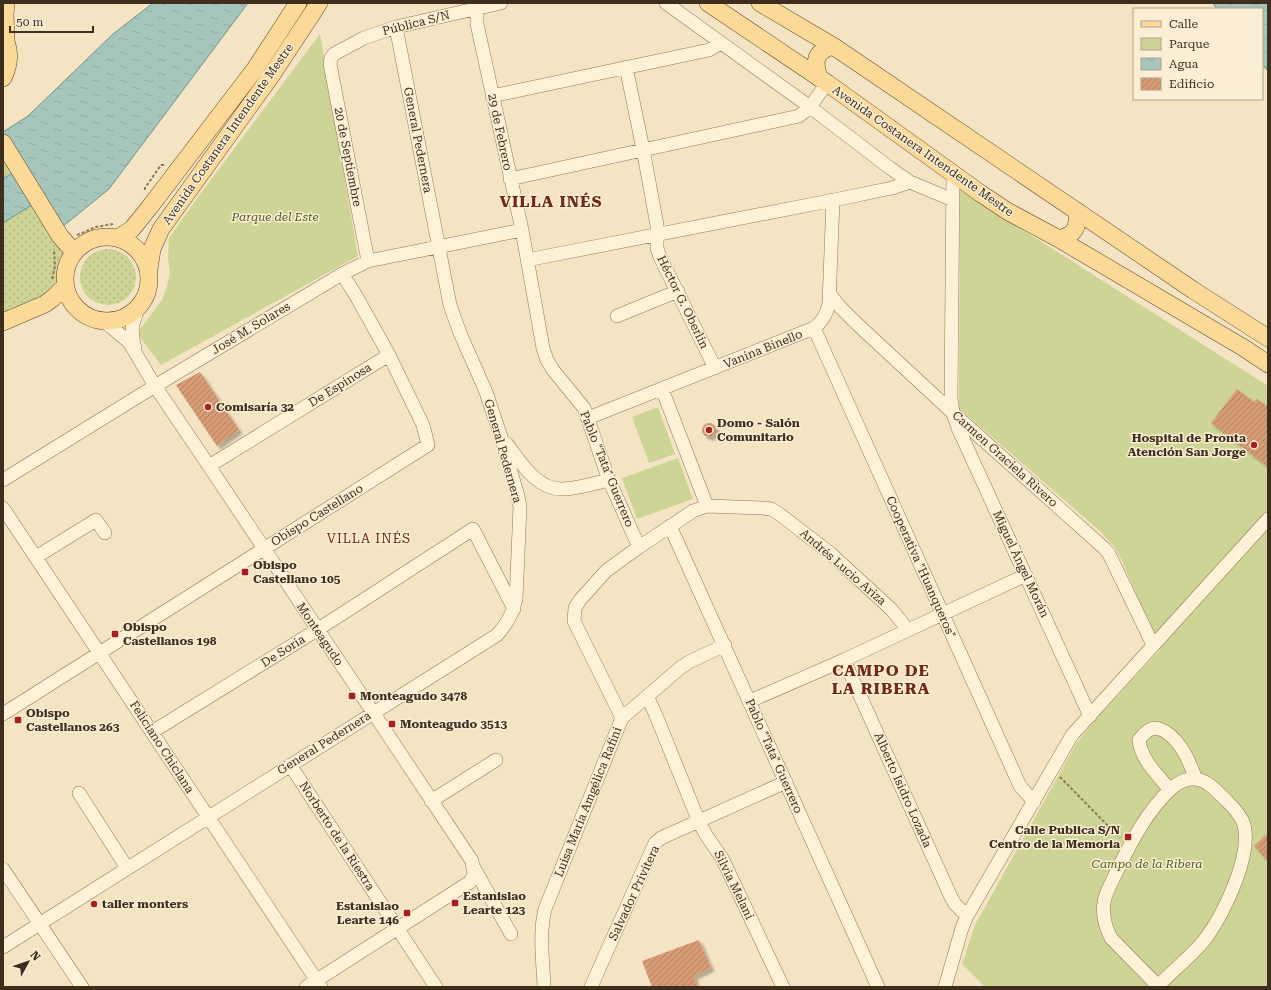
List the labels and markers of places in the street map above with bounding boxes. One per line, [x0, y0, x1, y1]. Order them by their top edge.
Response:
place label: Comisaría 32 [216, 400, 294, 414]
marker: Comisaría 32 [203, 402, 213, 412]
place label: Domo - Salón Comunitario [717, 416, 800, 444]
marker: Domo - Salón Comunitario [704, 425, 714, 435]
place label: Hospital de Pronta Atención San Jorge [1128, 431, 1246, 459]
marker: Hospital de Pronta Atención San Jorge [1249, 440, 1259, 450]
place label: Obispo Castellano 105 [253, 558, 341, 586]
marker: Obispo Castellano 105 [240, 567, 250, 577]
place label: Obispo Castellanos 198 [123, 620, 217, 648]
marker: Obispo Castellanos 198 [110, 629, 120, 639]
place label: Monteagudo 3478 [360, 689, 467, 703]
marker: Monteagudo 3478 [347, 691, 357, 701]
place label: Obispo Castellanos 263 [26, 706, 120, 734]
marker: Obispo Castellanos 263 [13, 715, 23, 725]
place label: Monteagudo 3513 [400, 717, 507, 731]
marker: Monteagudo 3513 [387, 719, 397, 729]
place label: Calle Publica S/N Centro de la Memoria [989, 823, 1120, 851]
marker: Calle Publica S/N Centro de la Memoria [1123, 832, 1133, 842]
place label: Estanislao Learte 123 [463, 889, 526, 917]
place label: taller monters [102, 897, 188, 911]
marker: Estanislao Learte 123 [450, 898, 460, 908]
marker: taller monters [89, 899, 99, 909]
place label: Estanislao Learte 146 [336, 899, 399, 927]
marker: Estanislao Learte 146 [402, 908, 412, 918]

